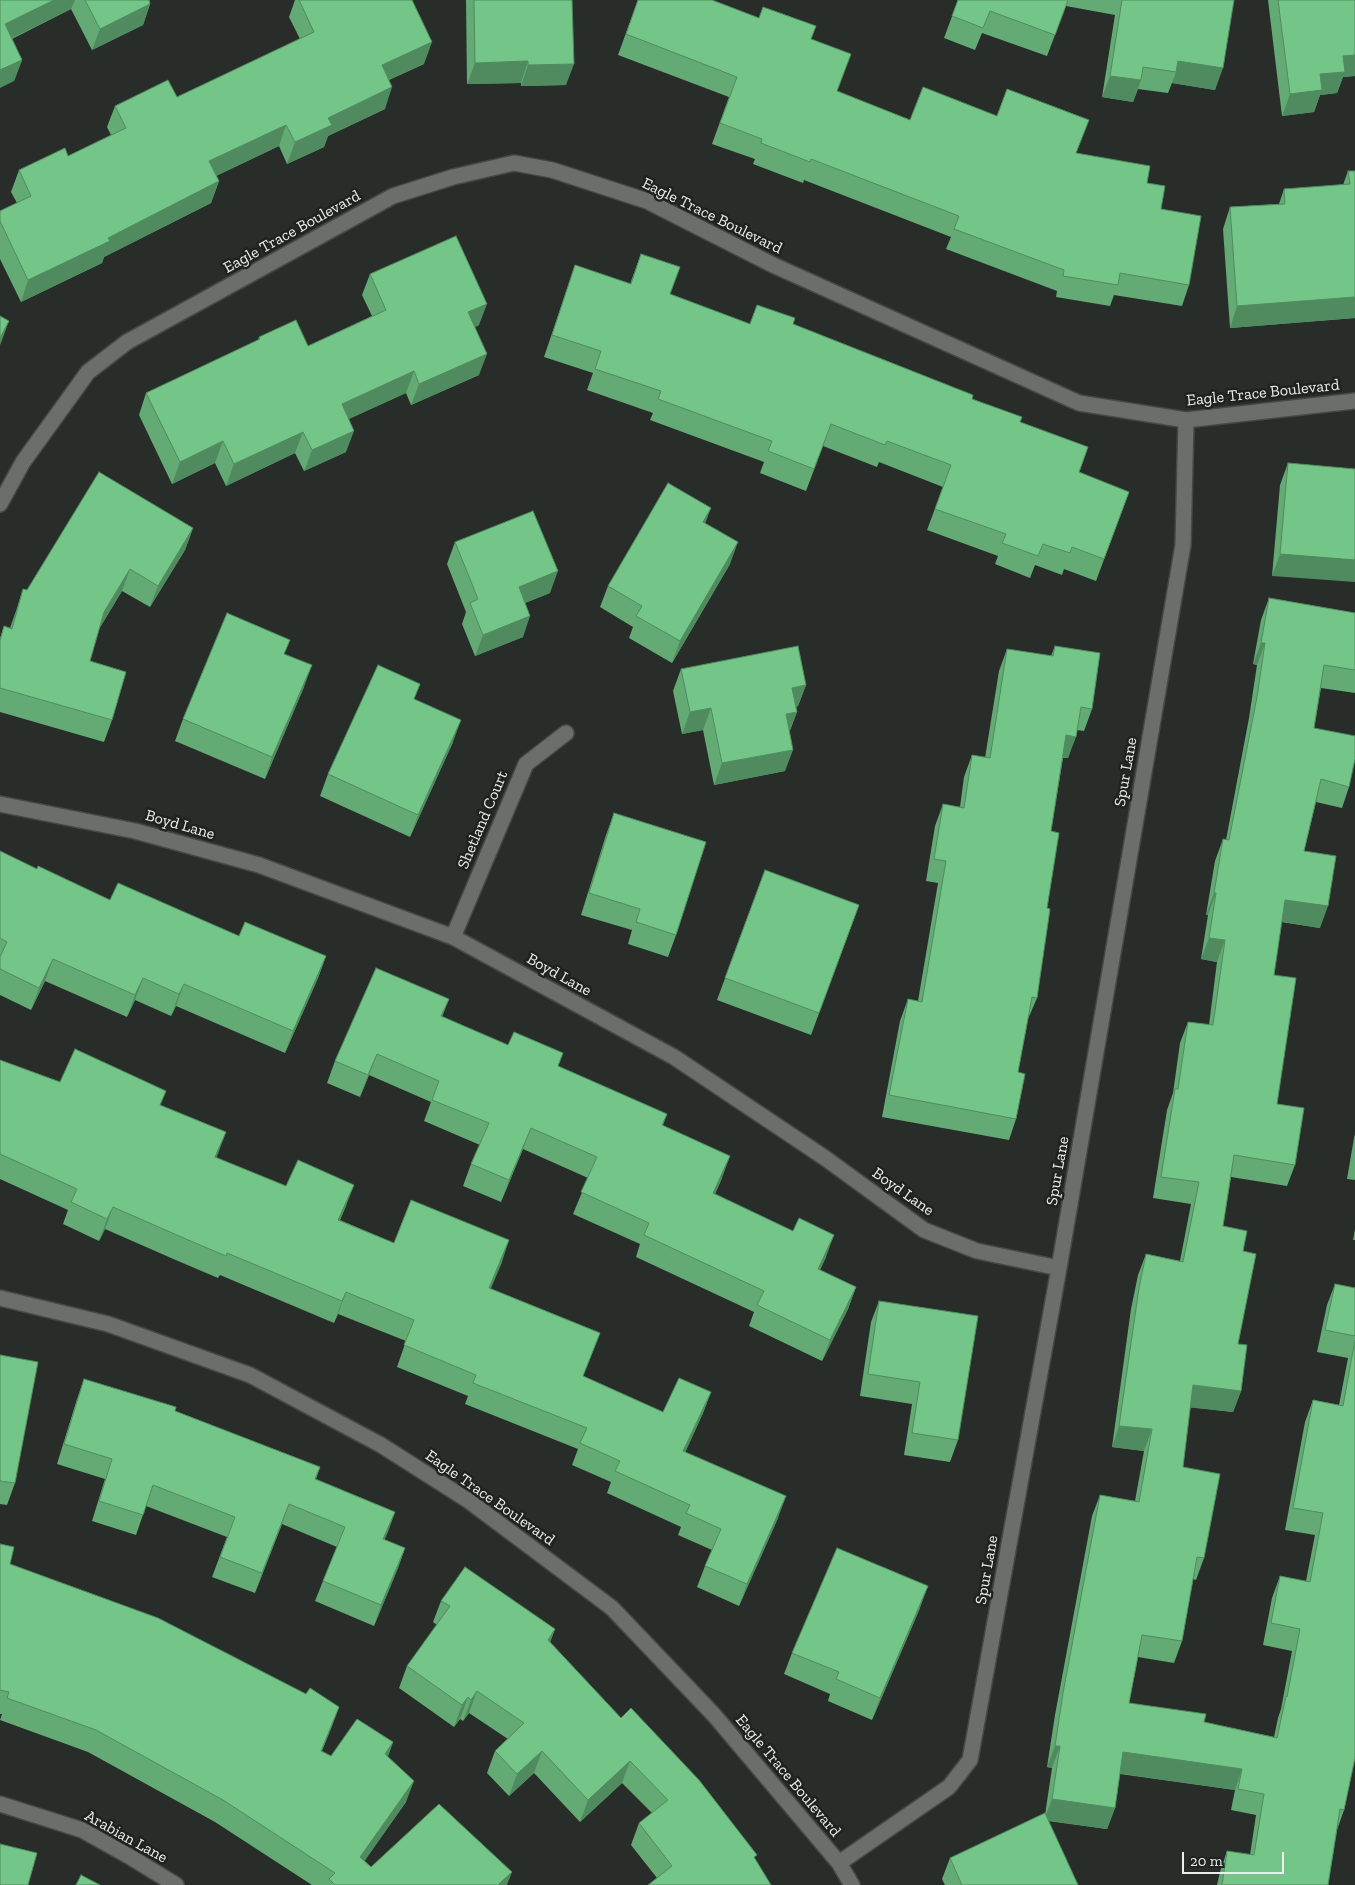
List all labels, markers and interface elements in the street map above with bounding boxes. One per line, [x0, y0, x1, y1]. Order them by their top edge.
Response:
street label: Eagle Trace Boulevard [639, 174, 785, 258]
street label: Eagle Trace Boulevard [220, 186, 364, 278]
street label: Eagle Trace Boulevard [1186, 375, 1340, 411]
street label: Spur Lane [1110, 736, 1142, 808]
street label: Shetland Court [454, 768, 512, 872]
street label: Boyd Lane [143, 806, 217, 844]
street label: Boyd Lane [523, 949, 595, 1001]
street label: Spur Lane [1042, 1135, 1074, 1207]
street label: Boyd Lane [868, 1164, 938, 1220]
street label: Eagle Trace Boulevard [422, 1446, 558, 1550]
street label: Spur Lane [971, 1534, 1003, 1606]
street label: Eagle Trace Boulevard [731, 1711, 845, 1841]
street label: Arabian Lane [81, 1806, 171, 1868]
scale bar [1185, 1842, 1288, 1874]
text: 20 m [1190, 1852, 1223, 1870]

